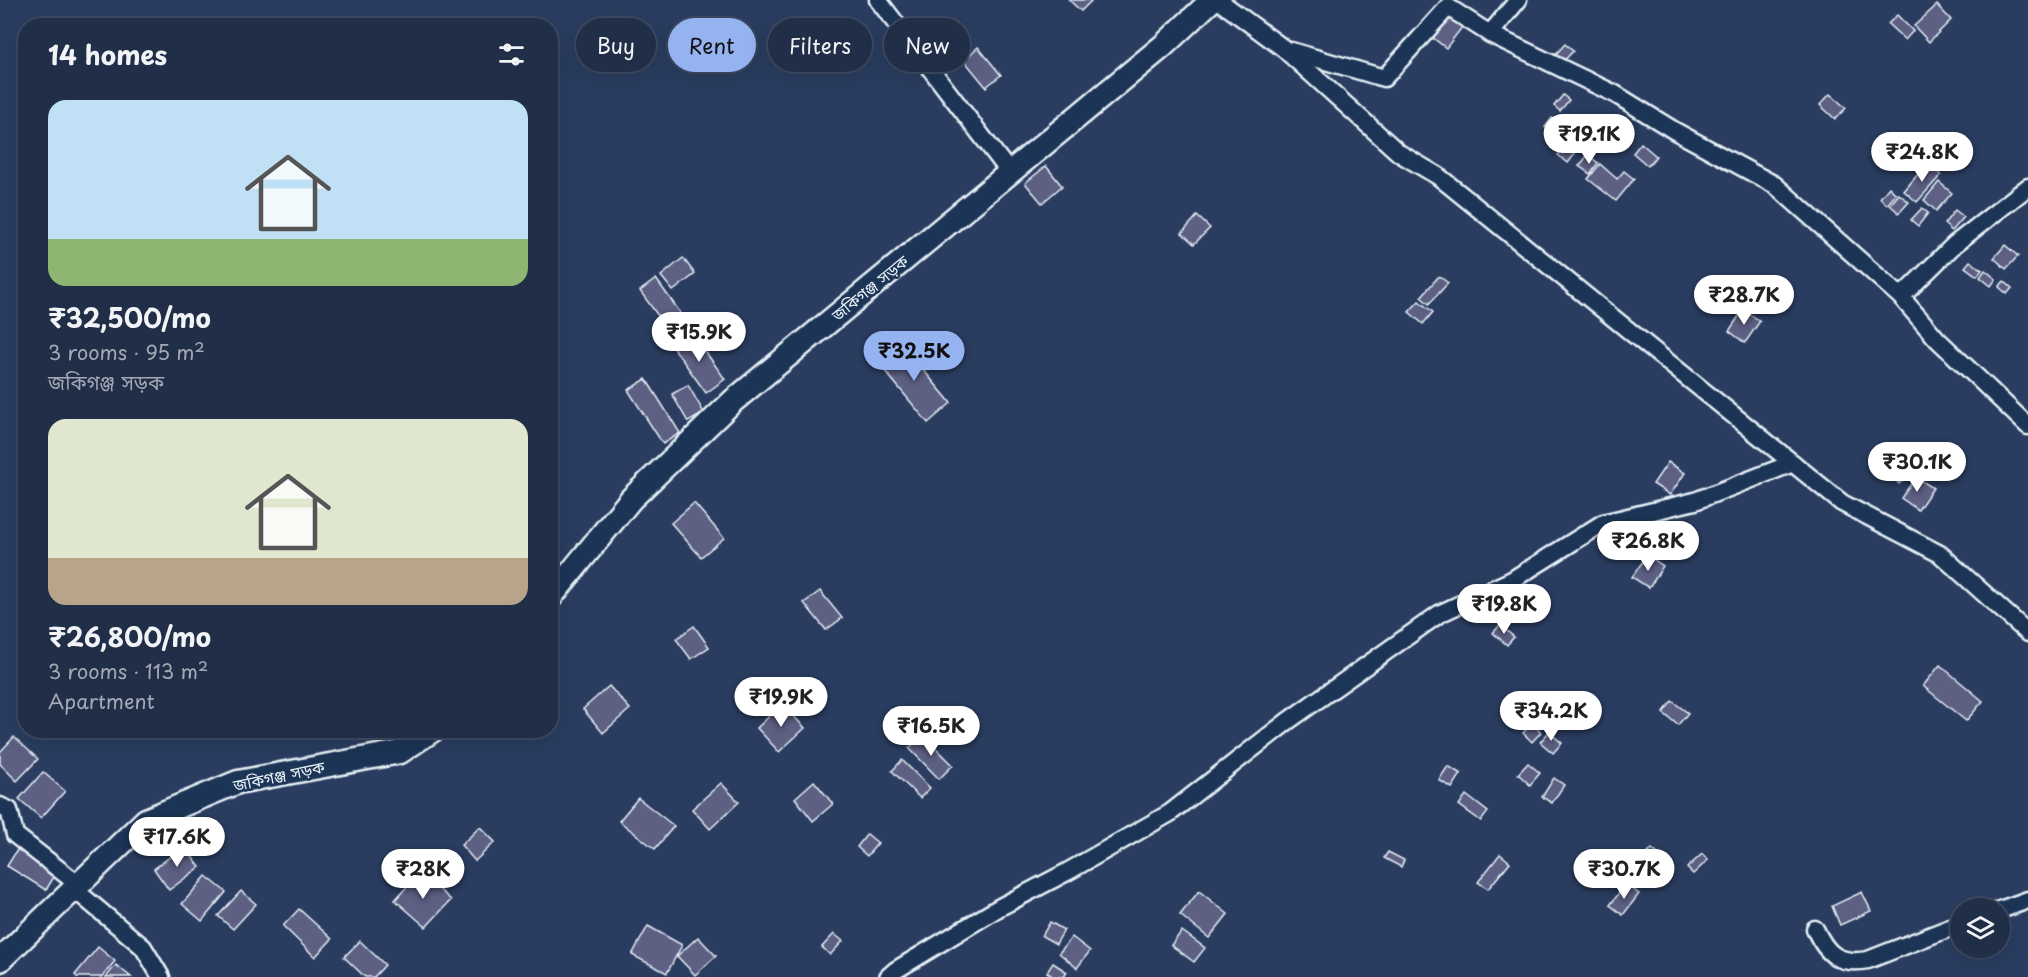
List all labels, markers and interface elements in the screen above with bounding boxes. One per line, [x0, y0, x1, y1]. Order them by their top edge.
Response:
chip: Buy [576, 18, 656, 72]
chip: Rent [668, 18, 756, 72]
chip: Filters [768, 18, 872, 72]
chip: New [884, 18, 970, 72]
text: 14 homes [48, 35, 167, 74]
icon: filters [495, 38, 528, 71]
pin: ₹19.1K [1540, 114, 1638, 165]
text: ₹19.1K [1558, 118, 1620, 148]
pin: ₹24.8K [1873, 132, 1971, 183]
text: ₹24.8K [1885, 136, 1959, 166]
icon: home [234, 139, 342, 247]
street label: জকিগঞ্জ সড়ক [825, 248, 914, 326]
pin: ₹28.7K [1695, 275, 1793, 326]
text: ₹28.7K [1708, 279, 1780, 309]
text: ₹32,500/mo [48, 298, 211, 337]
pin: ₹15.9K [650, 312, 748, 363]
text: ₹15.9K [666, 316, 732, 346]
pin: ₹32.5K [865, 331, 963, 382]
text: ₹32.5K [878, 335, 950, 365]
text: 3 rooms · 95 m² [48, 337, 205, 367]
text: জকিগঞ্জ সড়ক [48, 367, 164, 397]
pin: ₹30.1K [1868, 442, 1966, 493]
text: ₹30.1K [1882, 446, 1952, 476]
icon: home [234, 458, 342, 566]
pin: ₹26.8K [1599, 521, 1697, 572]
text: ₹26.8K [1611, 525, 1685, 555]
pin: ₹19.8K [1455, 584, 1553, 635]
text: ₹19.8K [1471, 588, 1537, 618]
text: ₹26,800/mo [48, 617, 211, 656]
text: 3 rooms · 113 m² [48, 656, 208, 686]
pin: ₹19.9K [732, 677, 830, 728]
text: ₹19.9K [748, 681, 814, 711]
text: Apartment [48, 686, 155, 716]
pin: ₹34.2K [1502, 691, 1600, 742]
text: ₹34.2K [1514, 695, 1588, 725]
pin: ₹16.5K [882, 706, 980, 757]
text: ₹16.5K [897, 710, 965, 740]
street label: জকিগঞ্জ সড়ক [230, 753, 328, 797]
pin: ₹17.6K [128, 817, 226, 868]
text: ₹17.6K [143, 821, 211, 851]
pin: ₹28K [387, 849, 459, 900]
pin: ₹30.7K [1575, 849, 1673, 900]
text: ₹28K [395, 853, 451, 883]
text: ₹30.7K [1587, 853, 1661, 883]
map controls [1950, 898, 2010, 958]
button: layers [1950, 898, 2010, 958]

